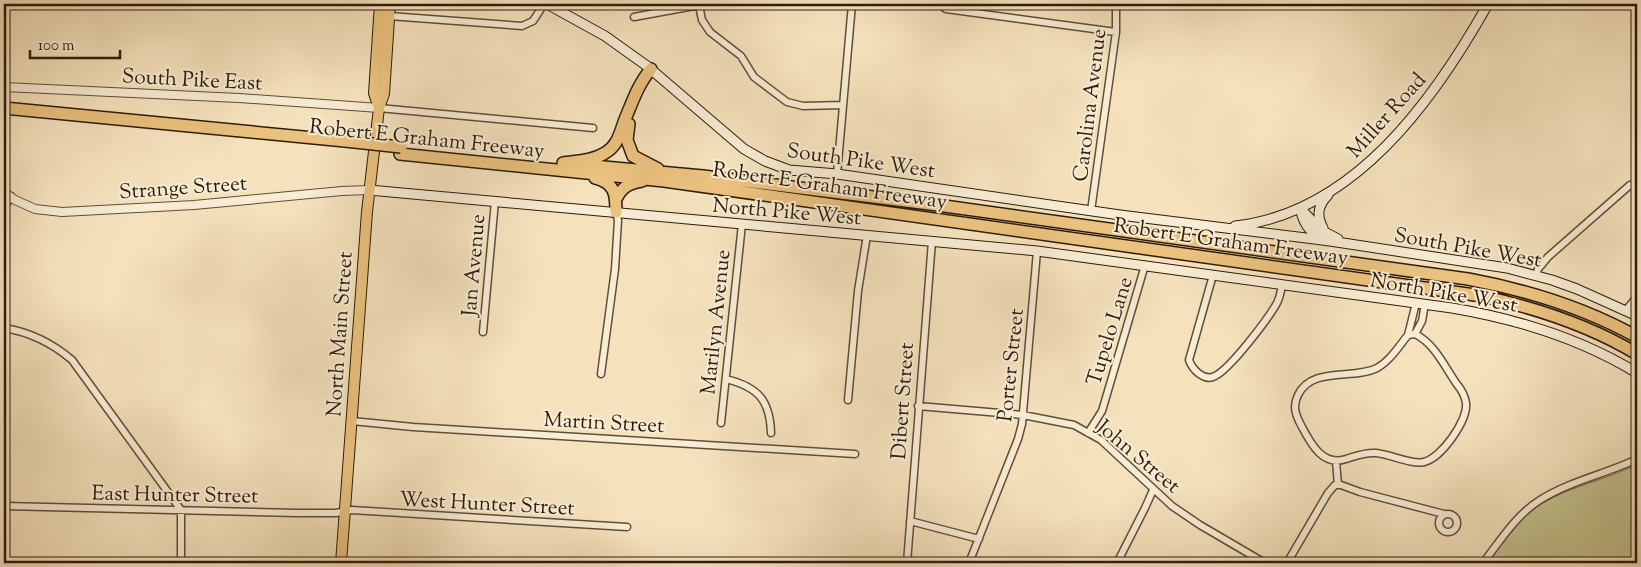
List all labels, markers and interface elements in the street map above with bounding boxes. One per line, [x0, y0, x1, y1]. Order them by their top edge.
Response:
street label: Carolina Avenue [1067, 27, 1115, 183]
scale bar [30, 28, 120, 60]
text: 100 m [38, 36, 75, 57]
street label: South Pike East [121, 62, 263, 100]
street label: Miller Road [1341, 67, 1434, 166]
street label: Robert E Graham Freeway [308, 113, 546, 167]
street label: South Pike West [785, 137, 937, 187]
street label: Robert E Graham Freeway [711, 156, 949, 218]
street label: Strange Street [118, 170, 248, 208]
street label: North Pike West [711, 192, 862, 234]
street label: Robert E Graham Freeway [1112, 212, 1350, 274]
street label: Jan Avenue [455, 213, 494, 319]
street label: South Pike West [1391, 221, 1544, 277]
street label: Marilyn Avenue [694, 248, 740, 396]
street label: North Main Street [320, 250, 362, 418]
street label: North Pike West [1368, 266, 1520, 322]
street label: Tupelo Lane [1080, 274, 1142, 390]
street label: Porter Street [991, 307, 1033, 423]
street label: Dibert Street [885, 342, 923, 461]
street label: Martin Street [543, 406, 665, 442]
street label: John Street [1089, 413, 1186, 501]
street label: East Hunter Street [91, 480, 259, 512]
street label: West Hunter Street [399, 485, 575, 525]

